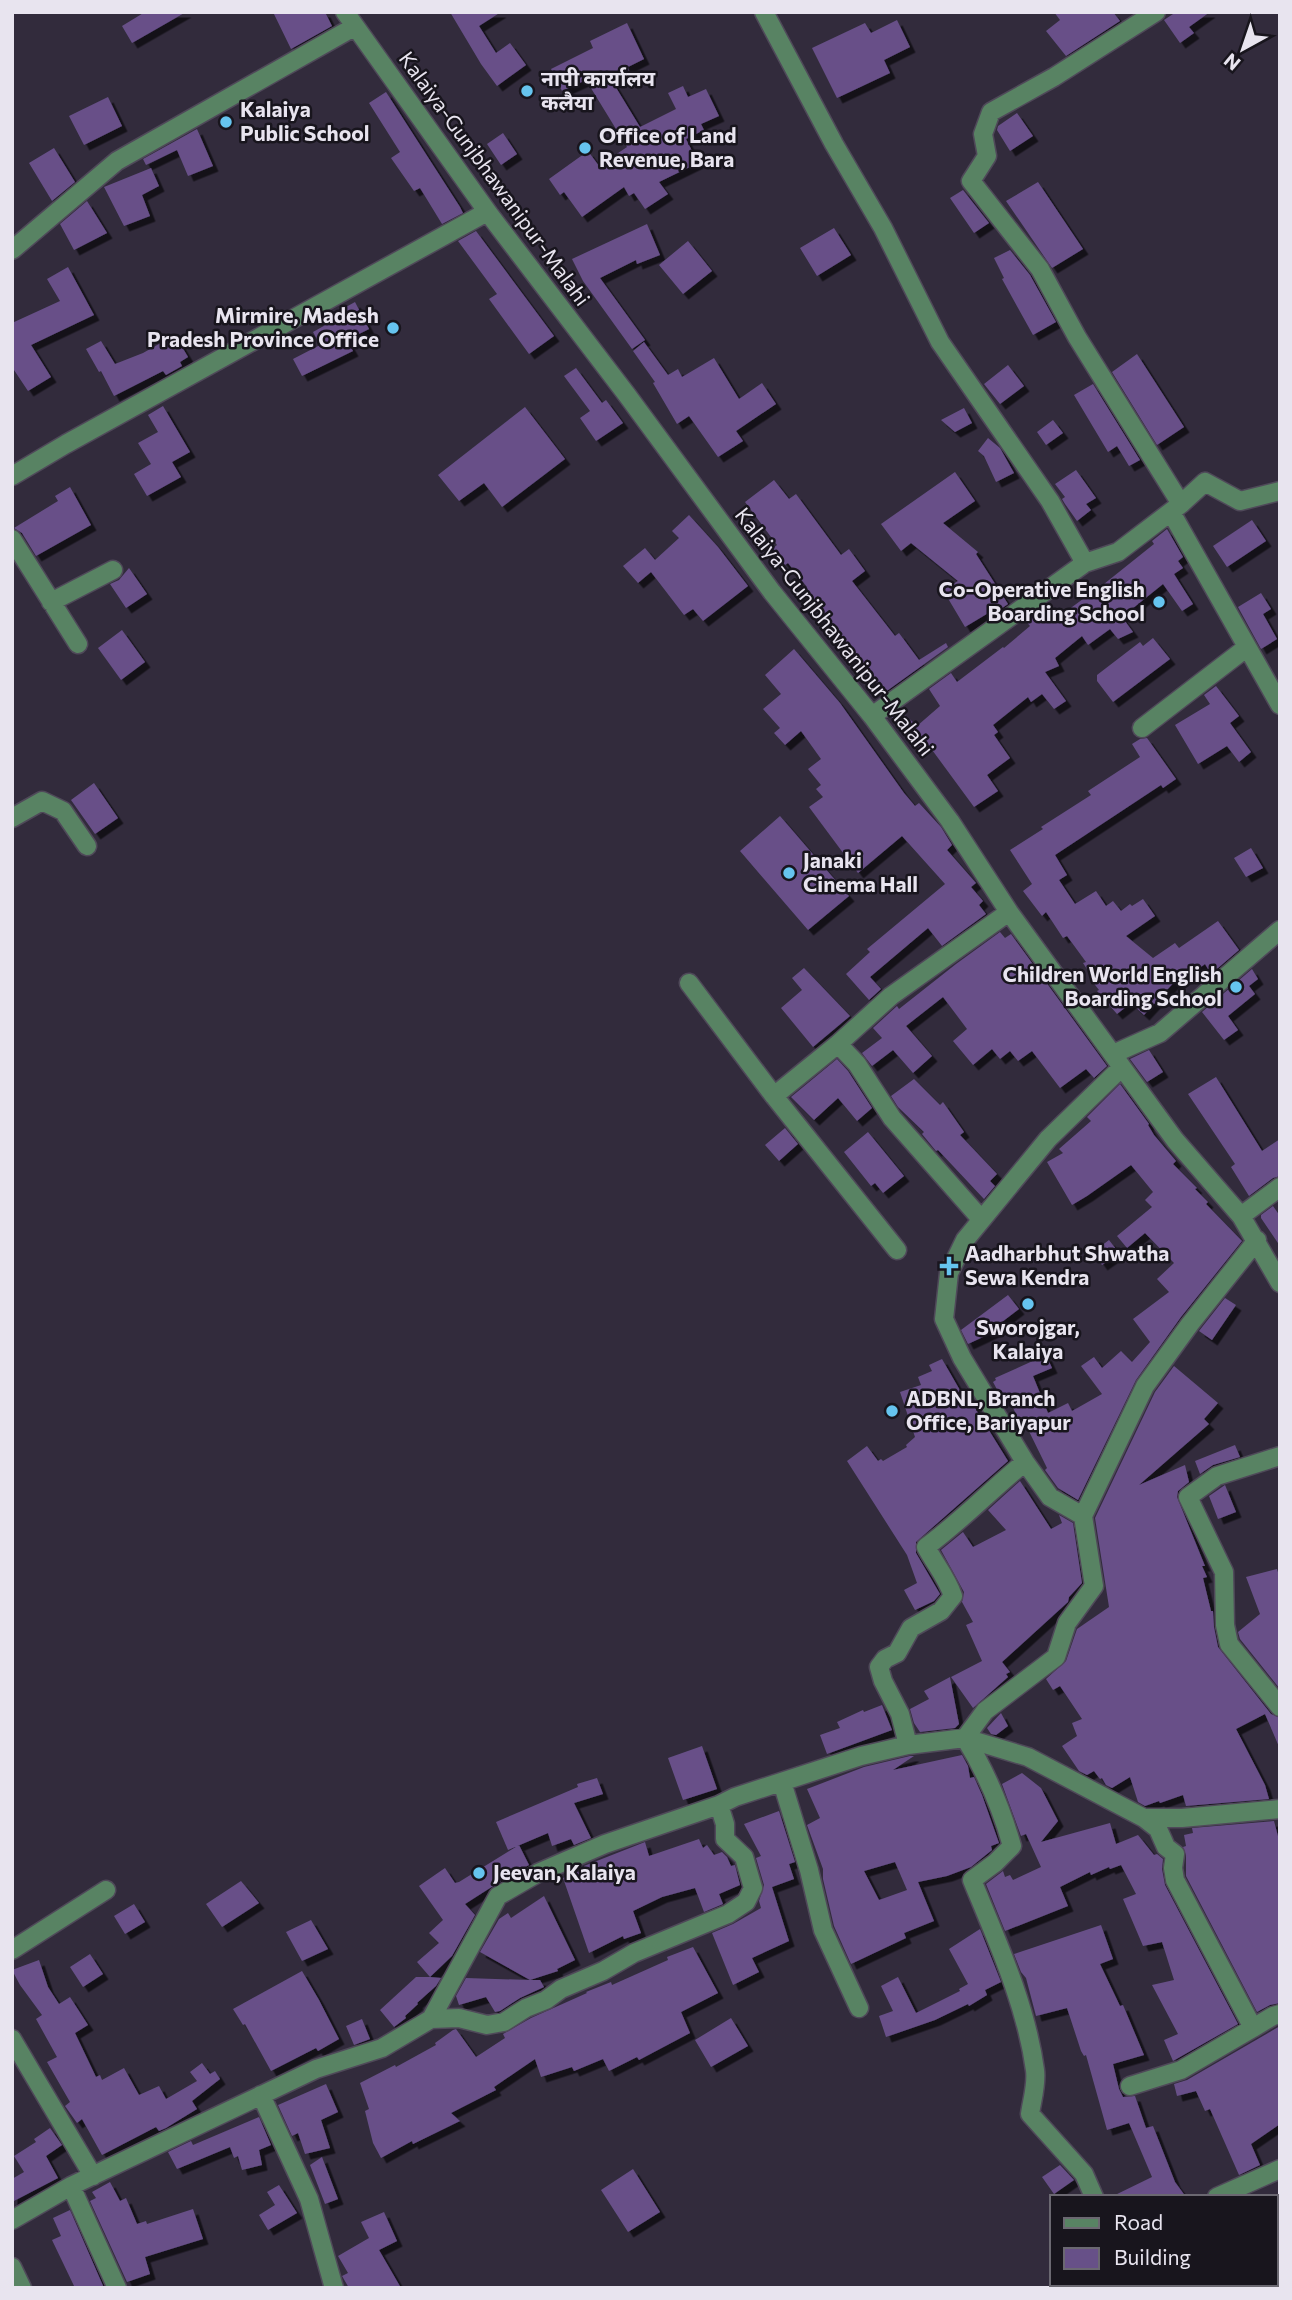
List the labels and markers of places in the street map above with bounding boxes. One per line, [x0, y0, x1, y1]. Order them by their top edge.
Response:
place label: नापी कार्यालय कलैया [541, 65, 656, 114]
marker: नापी कार्यालय कलैया [519, 83, 535, 99]
place label: Kalaiya Public School [240, 96, 370, 145]
marker: Kalaiya Public School [218, 114, 234, 130]
place label: Office of Land Revenue, Bara [599, 122, 737, 171]
marker: Office of Land Revenue, Bara [577, 140, 593, 156]
place label: Mirmire, Madesh Pradesh Province Office [147, 302, 379, 351]
marker: Mirmire, Madesh Pradesh Province Office [385, 320, 401, 336]
place label: Co-Operative English Boarding School [939, 576, 1145, 625]
marker: Co-Operative English Boarding School [1151, 594, 1167, 610]
place label: Janaki Cinema Hall [803, 847, 918, 896]
marker: Janaki Cinema Hall [781, 865, 797, 881]
place label: Children World English Boarding School [1003, 961, 1222, 1010]
marker: Children World English Boarding School [1228, 979, 1244, 995]
place label: Aadharbhut Shwatha Sewa Kendra [965, 1240, 1169, 1289]
marker: Aadharbhut Shwatha Sewa Kendra [939, 1256, 959, 1276]
marker: Sworojgar, Kalaiya [1020, 1296, 1036, 1312]
place label: Sworojgar, Kalaiya [976, 1314, 1080, 1363]
place label: ADBNL, Branch Office, Bariyapur [906, 1385, 1071, 1434]
marker: ADBNL, Branch Office, Bariyapur [884, 1403, 900, 1419]
place label: Jeevan, Kalaiya [493, 1859, 636, 1884]
marker: Jeevan, Kalaiya [471, 1865, 487, 1881]

